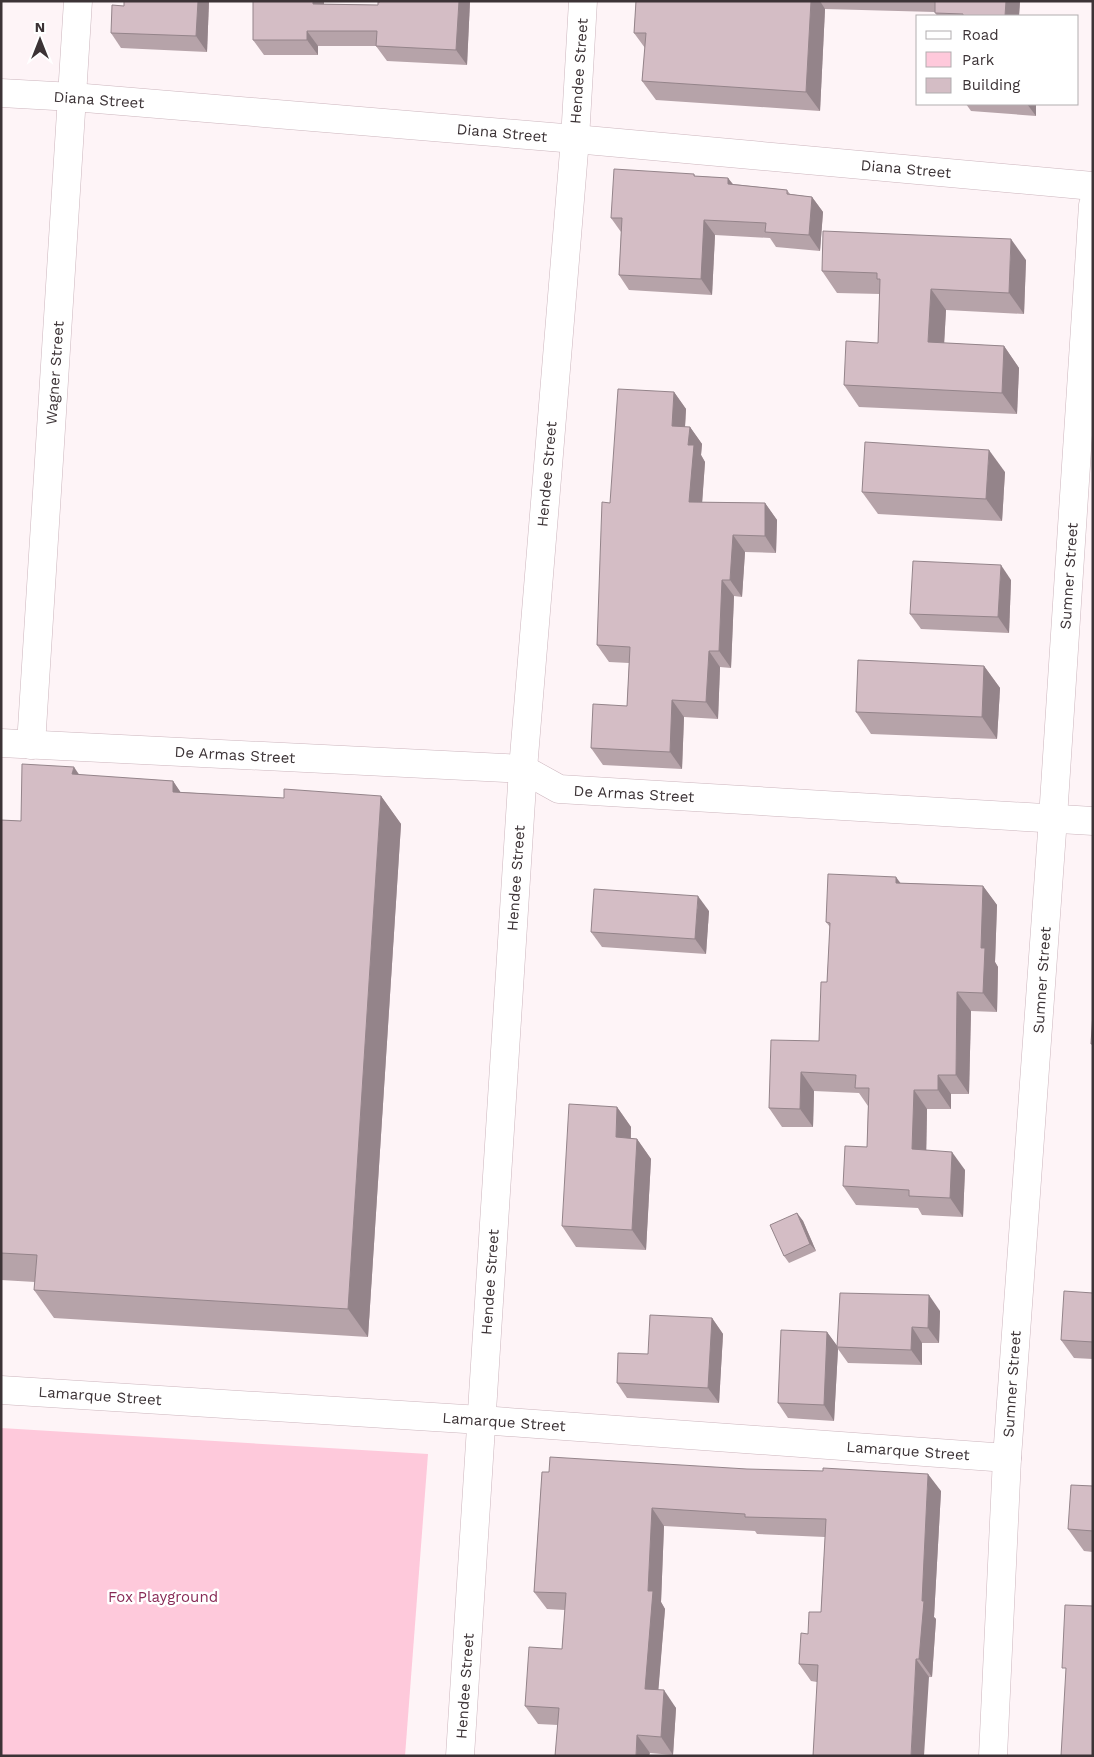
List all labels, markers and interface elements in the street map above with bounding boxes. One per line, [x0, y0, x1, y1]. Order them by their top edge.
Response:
north arrow [15, 15, 65, 65]
legend [916, 15, 1079, 105]
street label: Hendee Street [566, 17, 592, 124]
text: N [35, 19, 45, 35]
text: Road [962, 26, 999, 44]
text: Park [962, 51, 995, 69]
text: Building [962, 76, 1020, 94]
street label: Diana Street [53, 88, 146, 112]
street label: Diana Street [456, 120, 549, 146]
street label: Diana Street [860, 156, 953, 182]
street label: Wagner Street [42, 320, 68, 426]
street label: Hendee Street [533, 420, 561, 527]
street label: Sumner Street [1056, 521, 1082, 630]
street label: De Armas Street [174, 743, 297, 767]
street label: De Armas Street [573, 782, 696, 806]
street label: Hendee Street [503, 824, 529, 931]
street label: Sumner Street [1029, 925, 1055, 1034]
street label: Hendee Street [477, 1228, 503, 1335]
street label: Sumner Street [999, 1329, 1025, 1438]
street label: Lamarque Street [38, 1383, 163, 1409]
street label: Lamarque Street [442, 1409, 567, 1435]
street label: Lamarque Street [846, 1438, 971, 1464]
park label: Fox Playground [108, 1588, 218, 1606]
street label: Hendee Street [452, 1632, 478, 1739]

